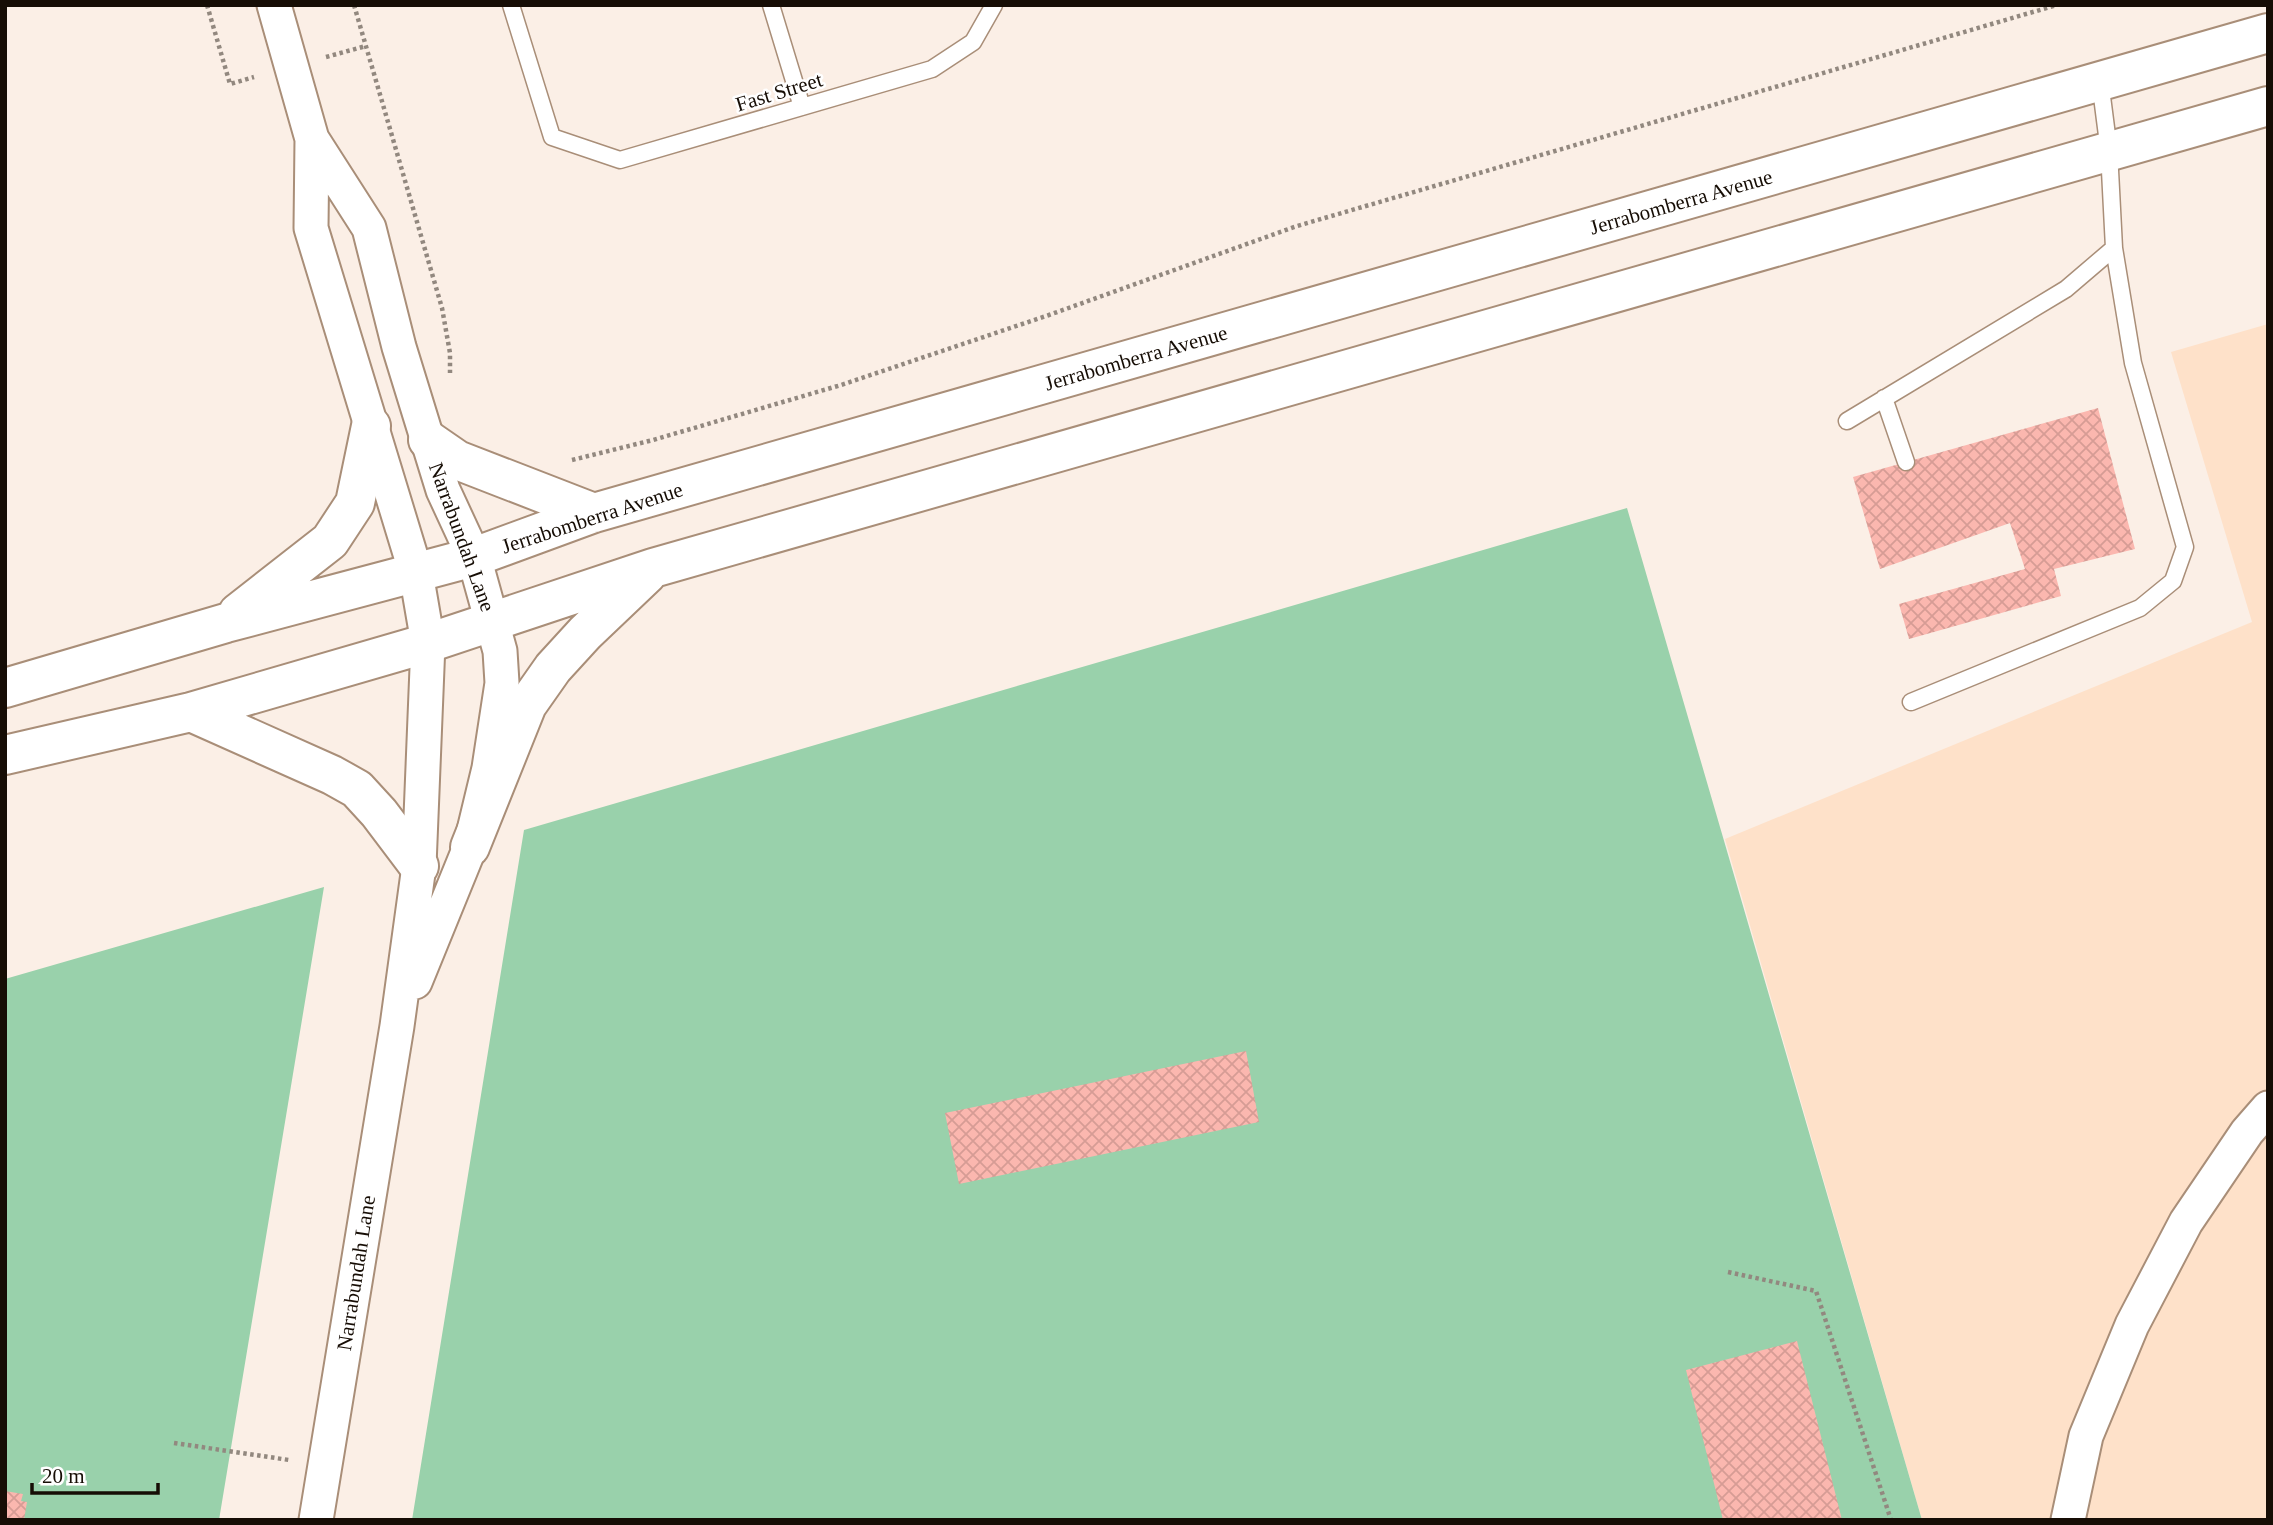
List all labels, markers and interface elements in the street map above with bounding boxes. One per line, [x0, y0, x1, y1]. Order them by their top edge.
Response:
street label: Fast Street [733, 67, 825, 117]
street label: Jerrabomberra Avenue [1587, 164, 1775, 240]
street label: Jerrabomberra Avenue [1042, 320, 1230, 396]
street label: Narrabundah Lane [424, 459, 500, 615]
street label: Jerrabomberra Avenue [498, 477, 686, 559]
street label: Narrabundah Lane [332, 1194, 380, 1352]
scale bar [32, 1452, 158, 1496]
text: 20 m [42, 1464, 85, 1488]

